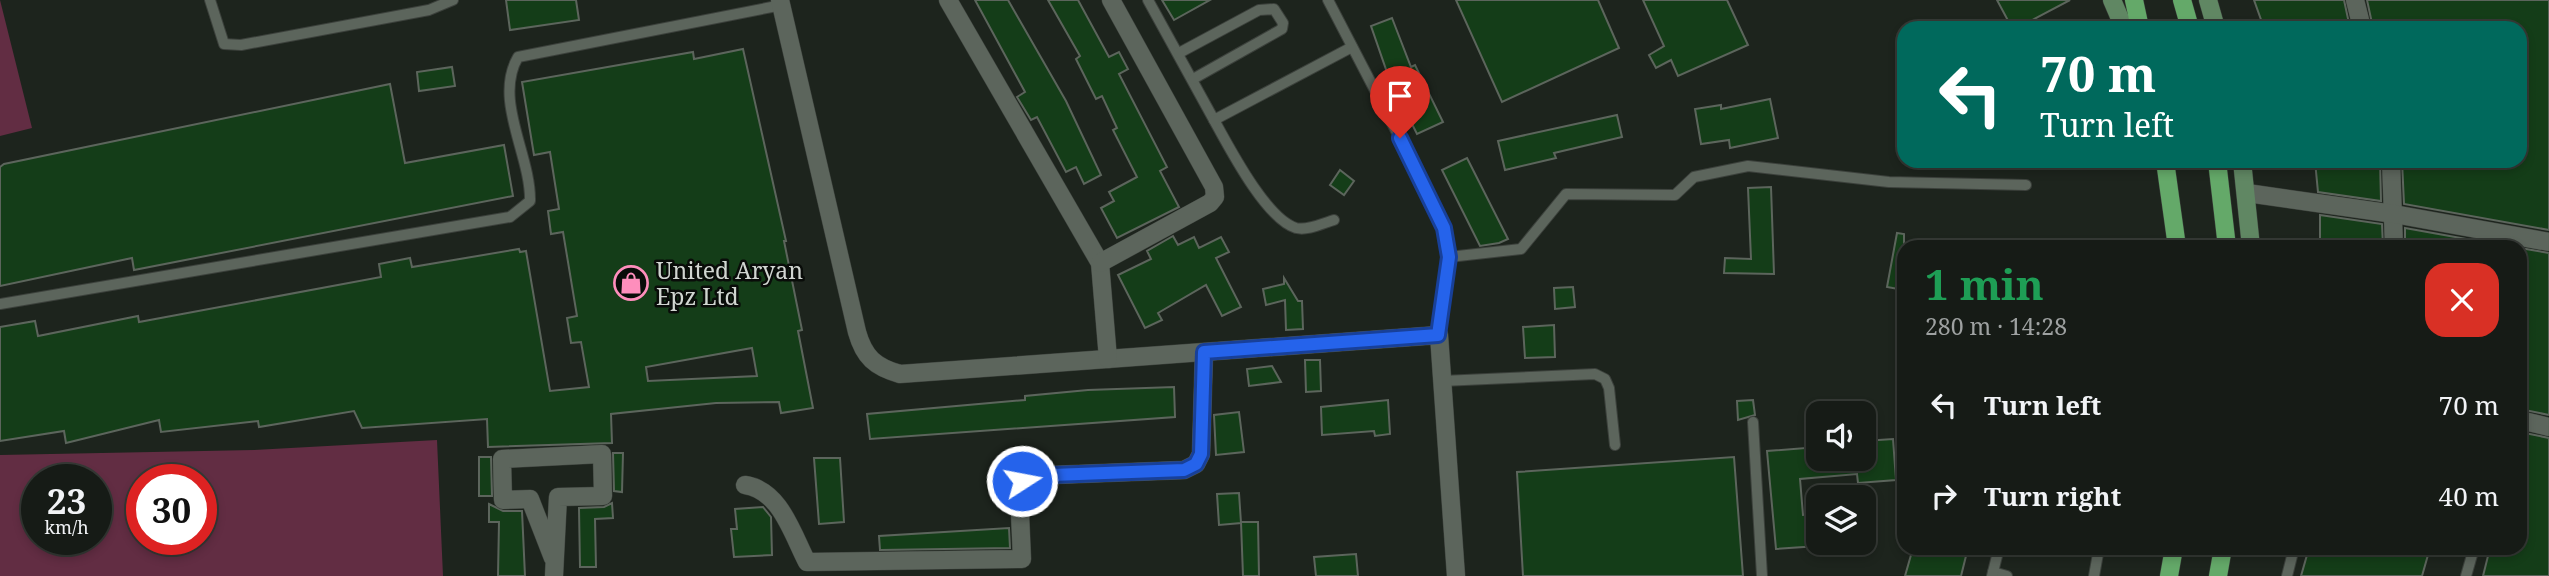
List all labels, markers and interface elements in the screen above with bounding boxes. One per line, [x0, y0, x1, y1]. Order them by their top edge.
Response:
text: 70 m [2040, 40, 2156, 106]
icon: left [1925, 49, 2016, 140]
pin [1370, 66, 1430, 138]
icon: arrive [1381, 77, 1419, 115]
text: Turn left [2040, 103, 2174, 146]
place label: United Aryan Epz Ltd [656, 254, 803, 312]
text: 1 min [1925, 255, 2044, 312]
button: close [2425, 263, 2499, 337]
shop icon: United Aryan Epz Ltd [612, 264, 650, 302]
text: 280 m · 14:28 [1925, 310, 2067, 342]
icon: left [1925, 386, 1963, 424]
text: Turn left [1984, 387, 2101, 423]
text: 70 m [2439, 387, 2499, 423]
map controls [1806, 401, 1876, 555]
button: sound [1806, 401, 1876, 471]
position arrow [985, 444, 1059, 518]
speed limit sign: 30 [126, 464, 217, 555]
text: 23 [47, 477, 86, 524]
icon: right [1925, 477, 1963, 515]
text: Turn right [1984, 478, 2121, 514]
text: 40 m [2439, 478, 2499, 514]
button: layers [1806, 485, 1876, 555]
text: km/h [44, 515, 89, 539]

